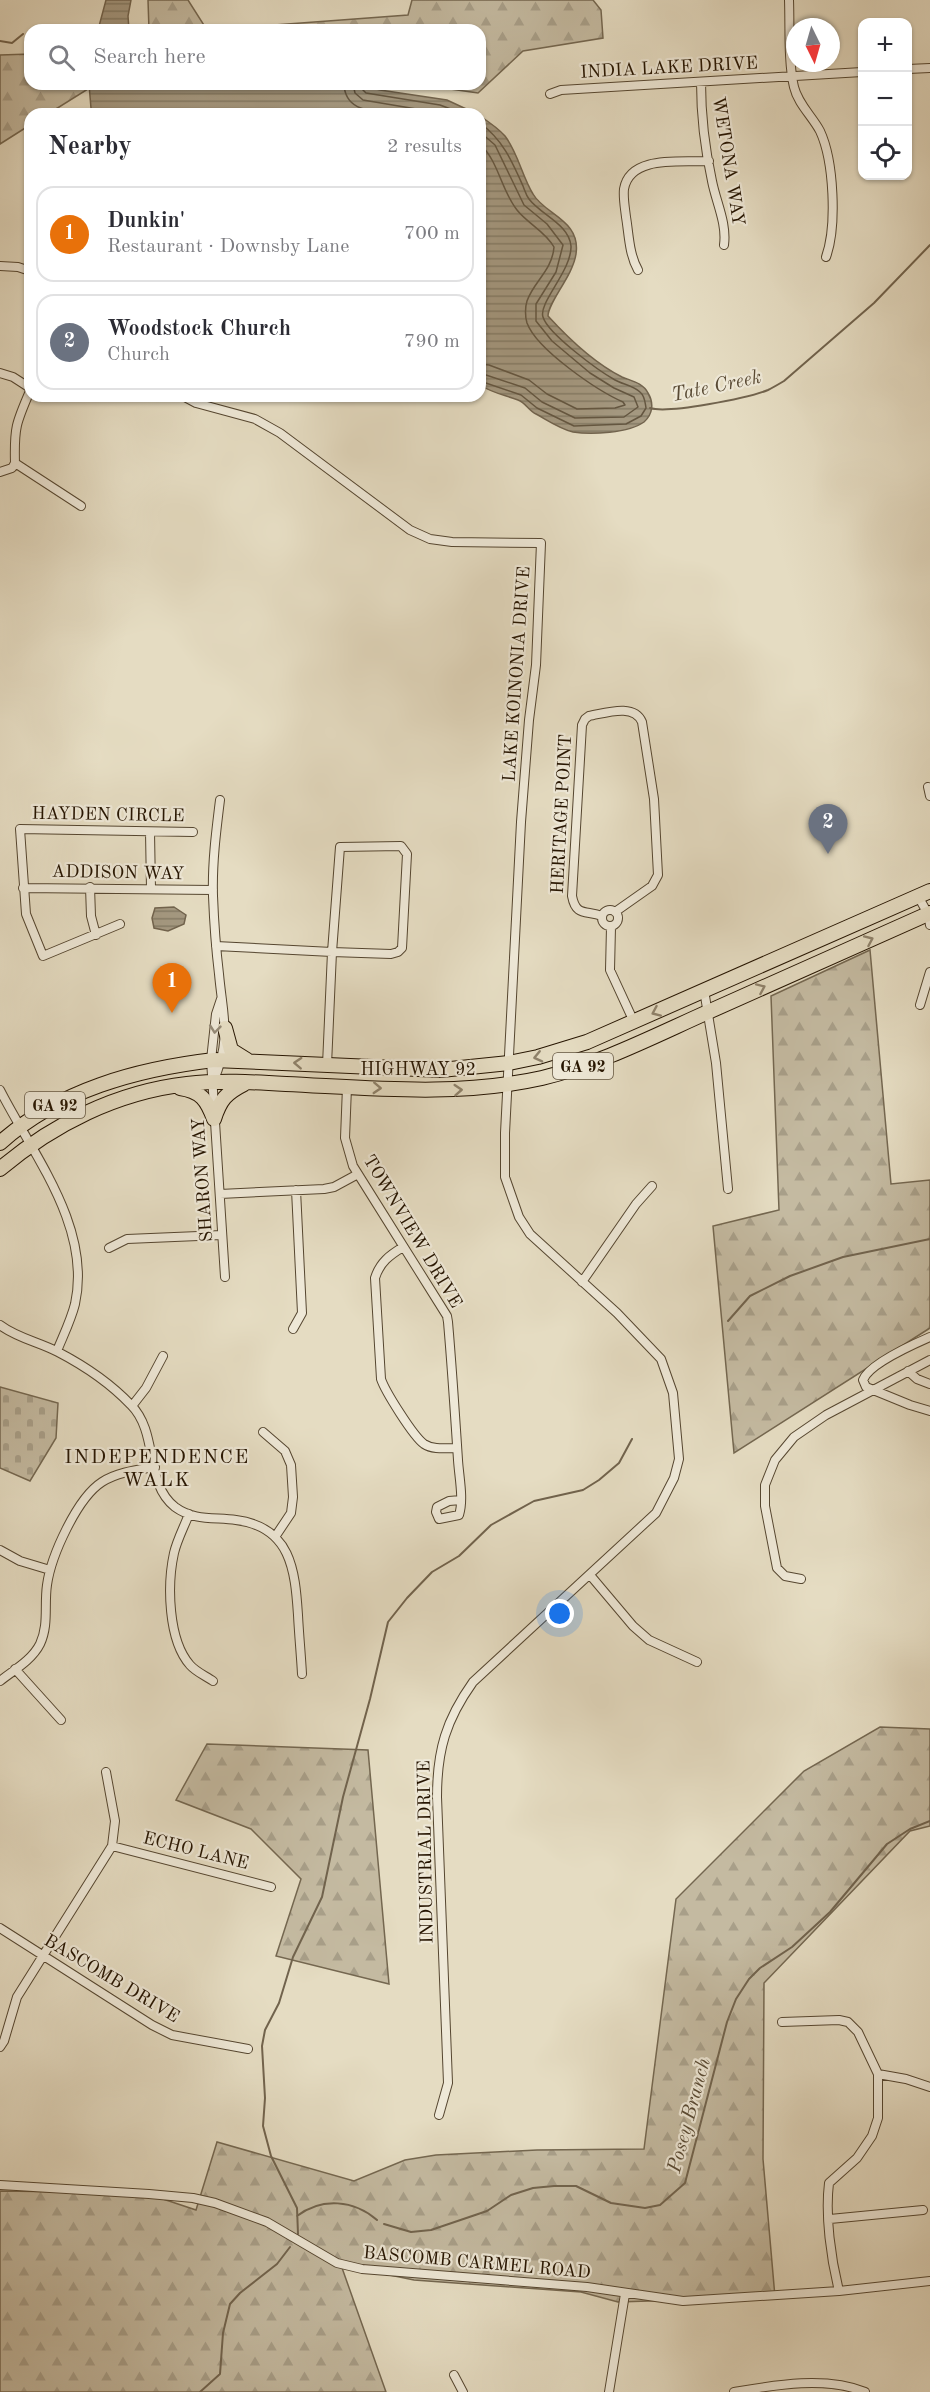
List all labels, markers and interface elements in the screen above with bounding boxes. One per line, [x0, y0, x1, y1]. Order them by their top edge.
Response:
north arrow [786, 18, 840, 72]
map controls [858, 18, 912, 180]
button: + [858, 18, 912, 72]
search box [24, 24, 486, 90]
icon: search [45, 41, 78, 74]
text: Search here [93, 46, 206, 68]
street label: INDIA LAKE DRIVE [580, 54, 758, 82]
button: − [858, 72, 912, 126]
street label: WETONA WAY [709, 95, 747, 227]
button: locate [858, 126, 912, 180]
text: Nearby [48, 134, 132, 160]
text: 2 results [387, 137, 462, 157]
text: Dunkin' [107, 210, 185, 232]
text: 1 [64, 224, 75, 244]
text: 700 m [404, 224, 460, 244]
text: Restaurant · Downsby Lane [107, 237, 349, 257]
text: Woodstock Church [107, 318, 291, 340]
text: 2 [64, 332, 75, 352]
text: 790 m [404, 332, 460, 352]
text: Church [107, 345, 170, 365]
water label: Tate Creek [670, 368, 764, 406]
street label: LAKE KOINONIA DRIVE [500, 566, 534, 782]
street label: HERITAGE POINT [549, 734, 575, 894]
pin: 2 [808, 804, 848, 854]
street label: HAYDEN CIRCLE [31, 805, 185, 825]
street label: ADDISON WAY [51, 863, 185, 883]
one-way arrow [863, 935, 874, 947]
pin: 1 [152, 964, 192, 1013]
one-way arrow [755, 983, 766, 995]
one-way arrow [651, 1005, 662, 1017]
one-way arrow [209, 1024, 222, 1033]
one-way arrow [533, 1050, 543, 1063]
road number: GA 92 [553, 1053, 613, 1079]
one-way arrow [293, 1057, 302, 1070]
street label: HIGHWAY 92 [360, 1061, 476, 1079]
one-way arrow [373, 1082, 382, 1095]
one-way arrow [453, 1084, 462, 1097]
road number: GA 92 [25, 1092, 85, 1118]
street label: SHARON WAY [190, 1117, 216, 1243]
street label: TOWNVIEW DRIVE [359, 1152, 465, 1311]
district label: INDEPENDENCE WALK [64, 1448, 250, 1491]
your location [545, 1599, 574, 1628]
street label: INDUSTRIAL DRIVE [415, 1760, 437, 1944]
street label: ECHO LANE [141, 1829, 251, 1873]
street label: BASCOMB DRIVE [41, 1931, 182, 2026]
water label: Posey Branch [665, 2056, 715, 2176]
street label: BASCOMB CARMEL ROAD [362, 2244, 591, 2282]

